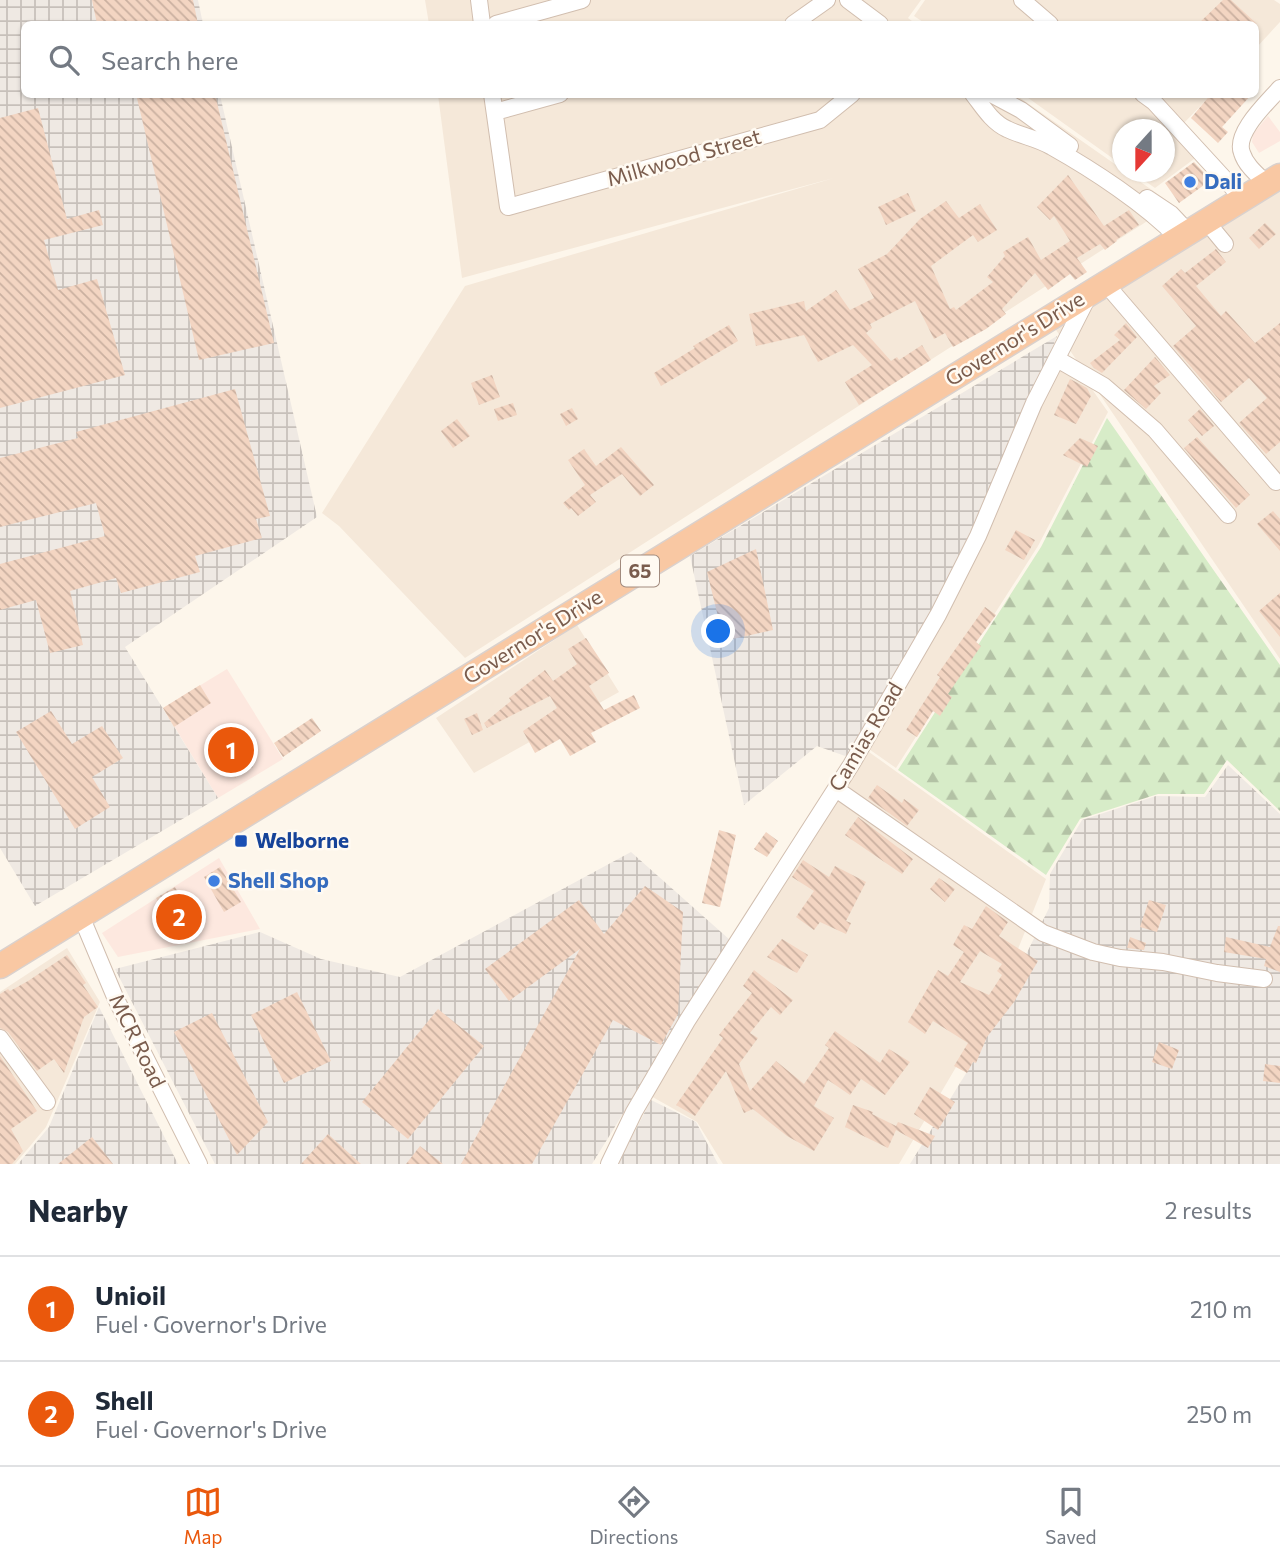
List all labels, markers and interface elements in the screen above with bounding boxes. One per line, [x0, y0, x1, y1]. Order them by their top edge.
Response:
search box [21, 21, 1259, 98]
icon: search [45, 41, 83, 79]
text: Search here [101, 44, 239, 75]
north arrow [1112, 119, 1175, 182]
street label: Milkwood Street [604, 123, 764, 191]
place label: Dali [1204, 168, 1242, 193]
marker: Dali [1182, 174, 1198, 190]
street label: Governor's Drive [940, 285, 1088, 390]
road number: 65 [621, 556, 659, 586]
street label: Governor's Drive [458, 583, 606, 688]
your location [701, 614, 735, 648]
street label: Camias Road [822, 677, 907, 795]
pin: 1 [208, 724, 254, 776]
place label: Welborne [255, 827, 349, 852]
marker: Welborne [233, 833, 249, 849]
place label: Shell Shop [228, 867, 329, 892]
marker: Shell Shop [206, 873, 222, 889]
pin: 2 [156, 891, 202, 943]
street label: MCR Road [105, 989, 172, 1091]
text: Nearby [28, 1191, 128, 1228]
text: 2 results [1165, 1196, 1252, 1224]
text: Unioil [95, 1279, 166, 1310]
text: 1 [46, 1295, 56, 1323]
text: 210 m [1190, 1295, 1252, 1323]
text: Fuel · Governor's Drive [95, 1310, 327, 1338]
text: Shell [95, 1384, 154, 1415]
text: 2 [44, 1400, 58, 1428]
text: 250 m [1187, 1400, 1252, 1428]
text: Fuel · Governor's Drive [95, 1415, 327, 1443]
tab: Map [183, 1483, 223, 1548]
tab: Directions [589, 1483, 679, 1548]
tab: Saved [1045, 1483, 1097, 1548]

